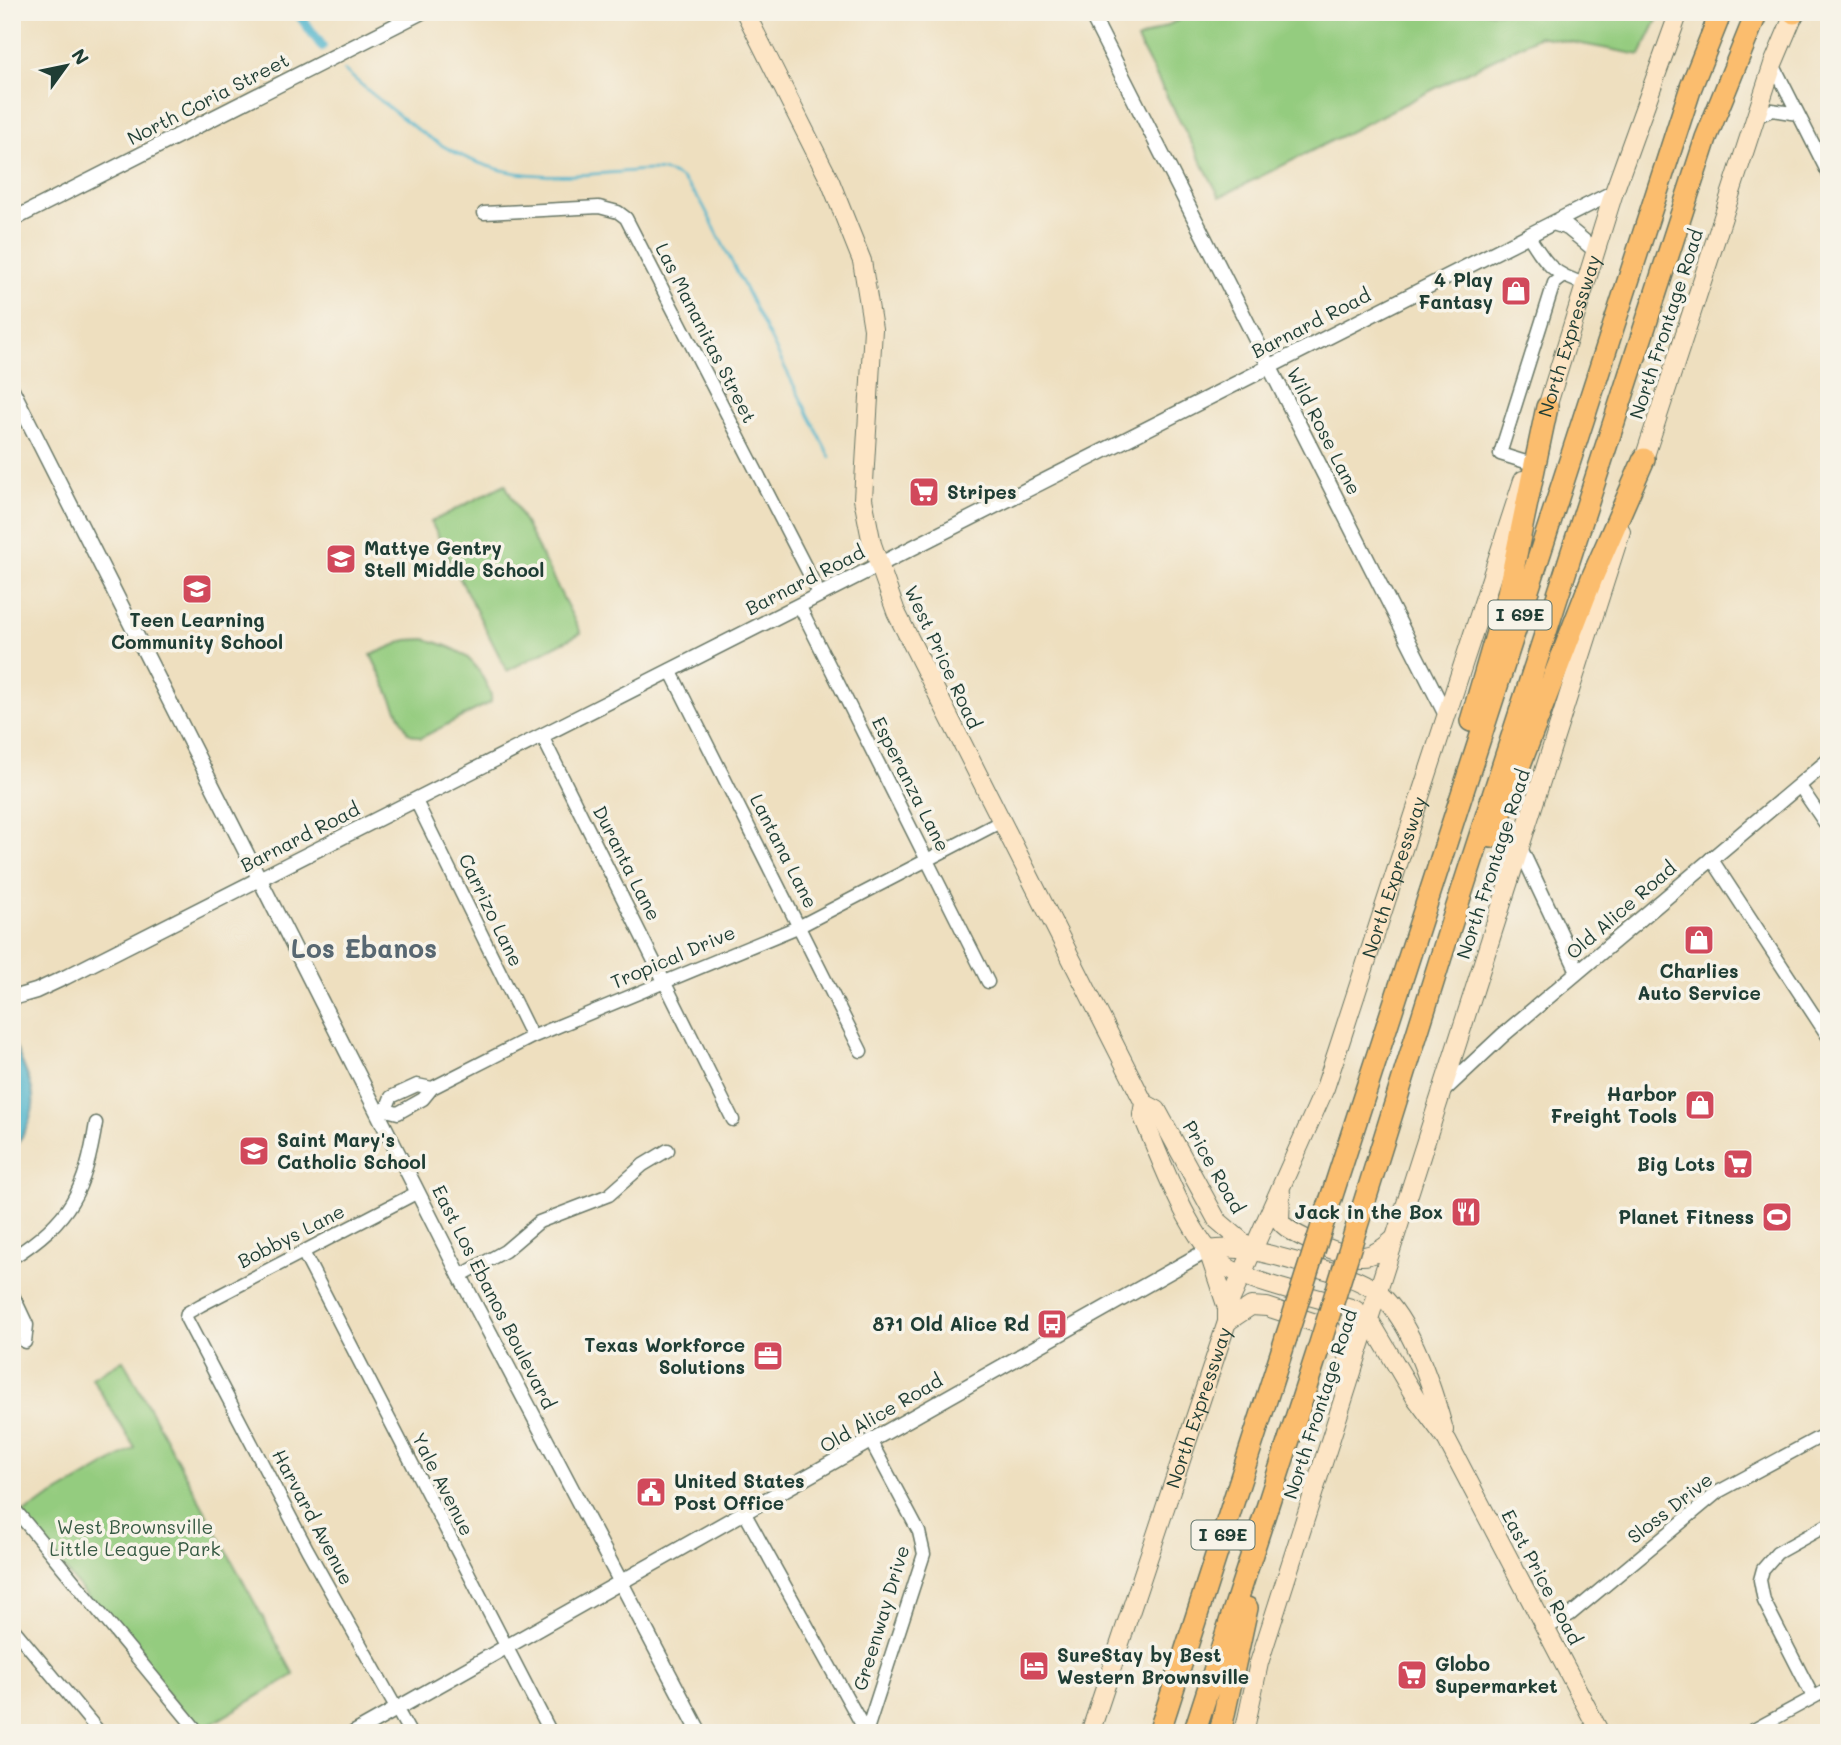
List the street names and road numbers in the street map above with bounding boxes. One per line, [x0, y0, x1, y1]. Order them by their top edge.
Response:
street label: North Coria Street [123, 47, 293, 150]
street label: North Frontage Road [1623, 226, 1708, 422]
street label: Las Mananitas Street [650, 239, 763, 427]
street label: North Expressway [1532, 252, 1606, 420]
street label: Barnard Road [1247, 282, 1375, 363]
street label: Wild Rose Lane [1282, 363, 1367, 499]
street label: Barnard Road [741, 539, 869, 620]
street label: West Price Road [899, 581, 988, 733]
road number: I 69E [1488, 600, 1552, 630]
street label: Esperanza Lane [867, 712, 956, 855]
street label: North Frontage Road [1450, 766, 1535, 962]
street label: Lantana Lane [745, 789, 824, 912]
street label: North Expressway [1355, 793, 1431, 961]
street label: Barnard Road [236, 796, 364, 877]
street label: Duranta Lane [588, 801, 667, 924]
street label: Carrizo Lane [453, 849, 529, 970]
street label: Old Alice Road [1560, 855, 1681, 964]
street label: Tropical Drive [607, 919, 739, 994]
street label: Price Road [1178, 1116, 1251, 1218]
street label: East Los Ebanos Boulevard [427, 1180, 562, 1413]
street label: Bobbys Lane [233, 1198, 348, 1273]
street label: North Frontage Road [1277, 1306, 1362, 1502]
street label: North Expressway [1159, 1323, 1237, 1491]
street label: Old Alice Road [815, 1367, 947, 1458]
street label: Yale Avenue [407, 1428, 480, 1540]
street label: Harvard Avenue [267, 1445, 360, 1589]
street label: Sloss Drive [1622, 1467, 1717, 1549]
street label: East Price Road [1496, 1505, 1589, 1649]
road number: I 69E [1192, 1520, 1254, 1550]
street label: Greenway Drive [847, 1542, 914, 1693]

